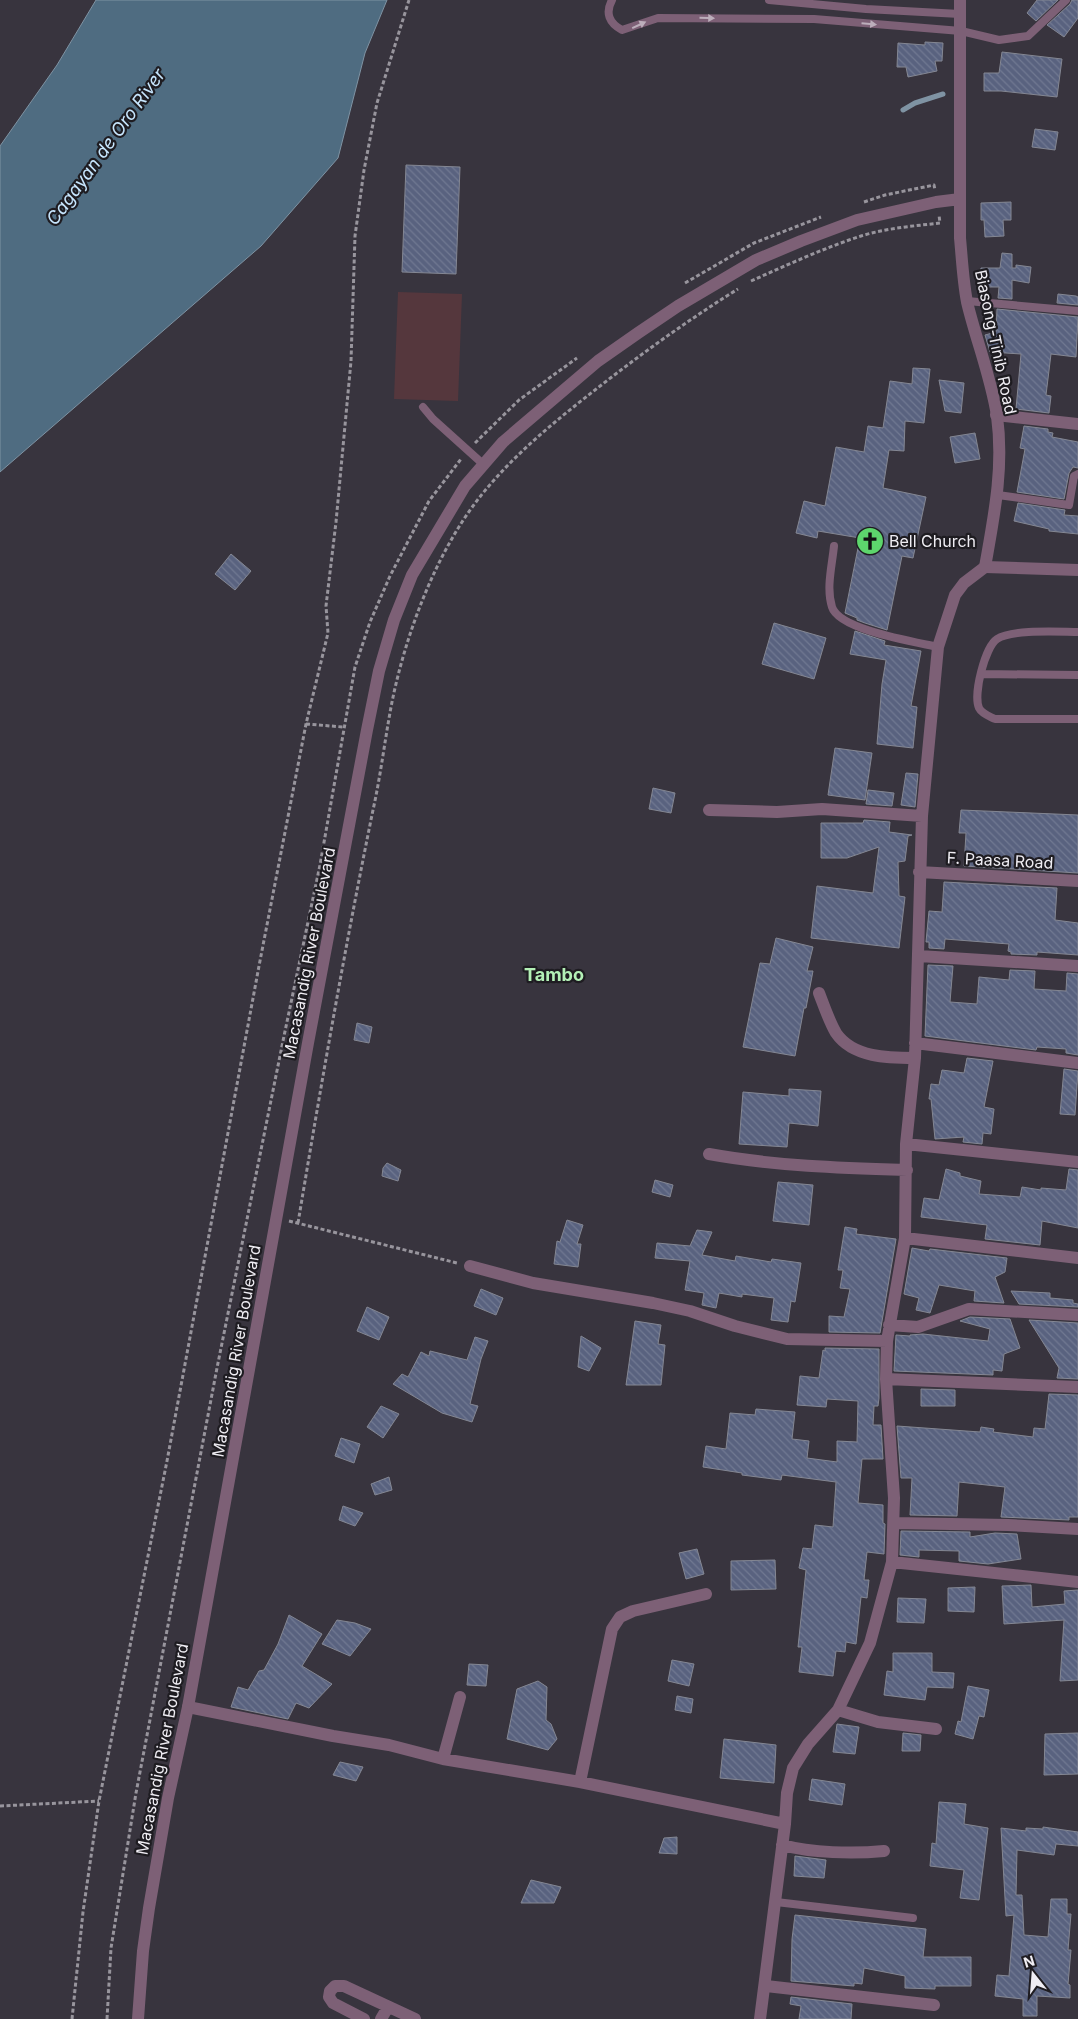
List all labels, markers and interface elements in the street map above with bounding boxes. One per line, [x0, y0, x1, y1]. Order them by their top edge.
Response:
one-way arrow [699, 14, 715, 22]
one-way arrow [632, 20, 646, 28]
one-way arrow [861, 20, 877, 28]
water label: Cagayan de Oro River [42, 64, 170, 229]
street label: Biasong-Tinib Road [971, 268, 1021, 416]
church icon: Bell Church [855, 526, 885, 556]
place label: Bell Church [889, 531, 976, 551]
street label: Macasandig River Boulevard [279, 845, 339, 1061]
street label: F. Paasa Road [946, 847, 1054, 873]
district label: Tambo [524, 964, 584, 985]
street label: Macasandig River Boulevard [207, 1243, 265, 1459]
street label: Macasandig River Boulevard [132, 1641, 192, 1857]
north arrow [1008, 1949, 1058, 1999]
text: N [1021, 1951, 1037, 1971]

